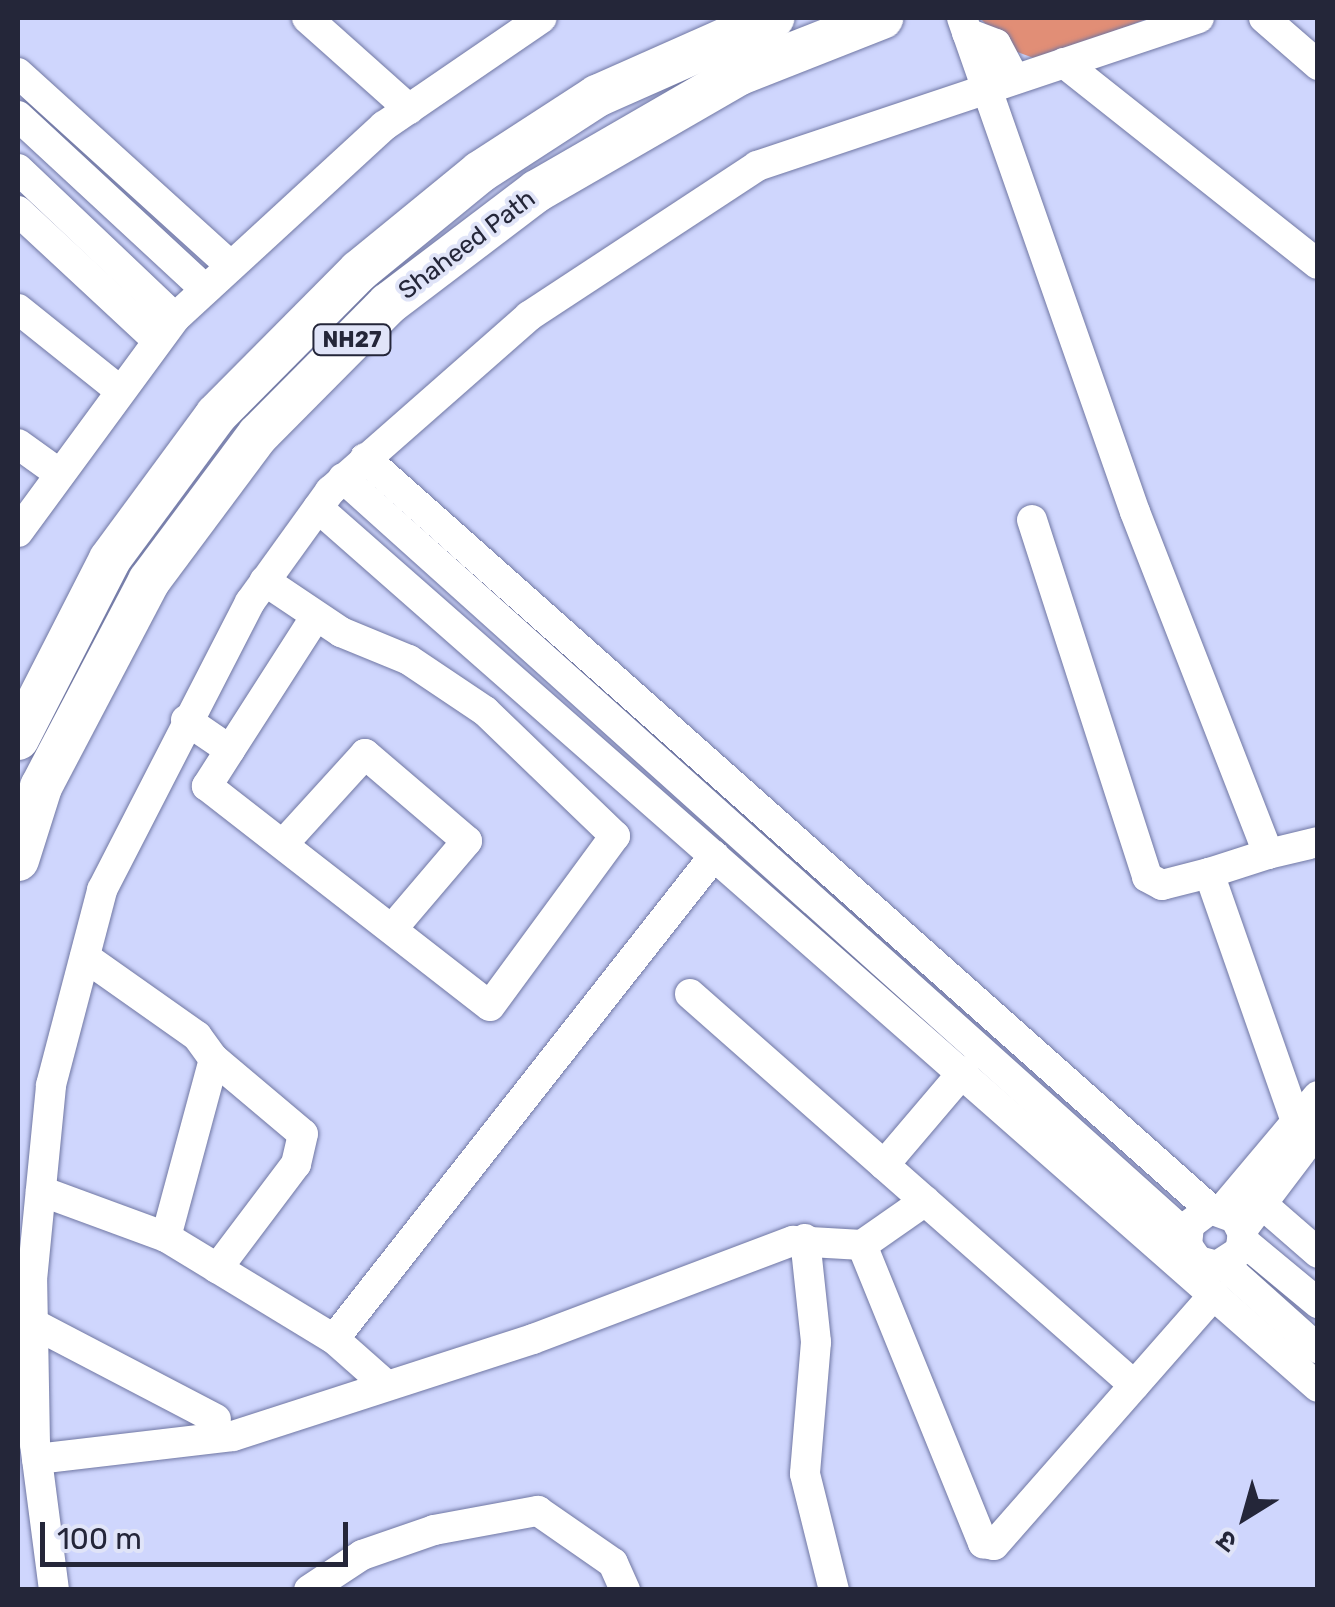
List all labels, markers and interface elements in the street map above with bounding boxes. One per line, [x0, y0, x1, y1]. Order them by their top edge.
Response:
street label: Shaheed Path [393, 184, 541, 306]
road number: NH27 [312, 323, 392, 357]
north arrow [1195, 1467, 1295, 1567]
scale bar [45, 1502, 352, 1564]
text: 100 m [57, 1521, 142, 1557]
text: उ [1210, 1523, 1243, 1559]

